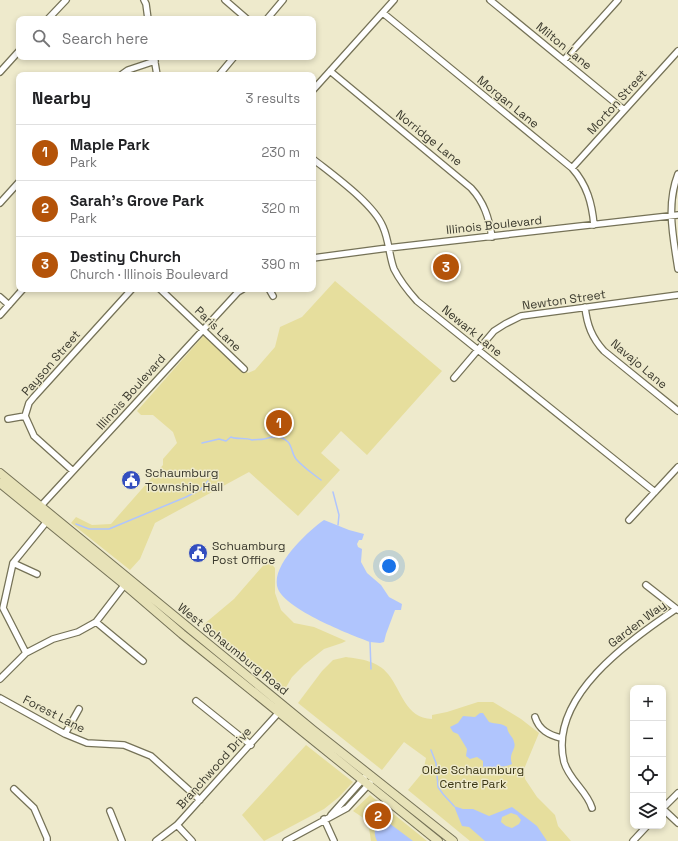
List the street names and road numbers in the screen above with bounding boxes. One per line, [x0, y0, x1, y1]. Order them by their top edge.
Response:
street label: Milton Lane [533, 19, 595, 73]
street label: Morton Street [584, 66, 650, 138]
street label: Morgan Lane [474, 72, 542, 132]
street label: Norridge Lane [393, 106, 465, 170]
street label: Illinois Boulevard [445, 212, 543, 238]
street label: Newton Street [521, 286, 607, 314]
street label: Newark Lane [438, 302, 506, 360]
street label: Paris Lane [191, 303, 245, 355]
street label: Payson Street [18, 327, 84, 399]
street label: Navajo Lane [607, 336, 671, 392]
street label: Illinois Boulevard [93, 351, 169, 433]
street label: Garden Way [605, 597, 669, 651]
street label: West Schaumburg Road [174, 599, 292, 699]
street label: Forest Lane [20, 691, 88, 737]
street label: Branchwood Drive [173, 724, 255, 812]

